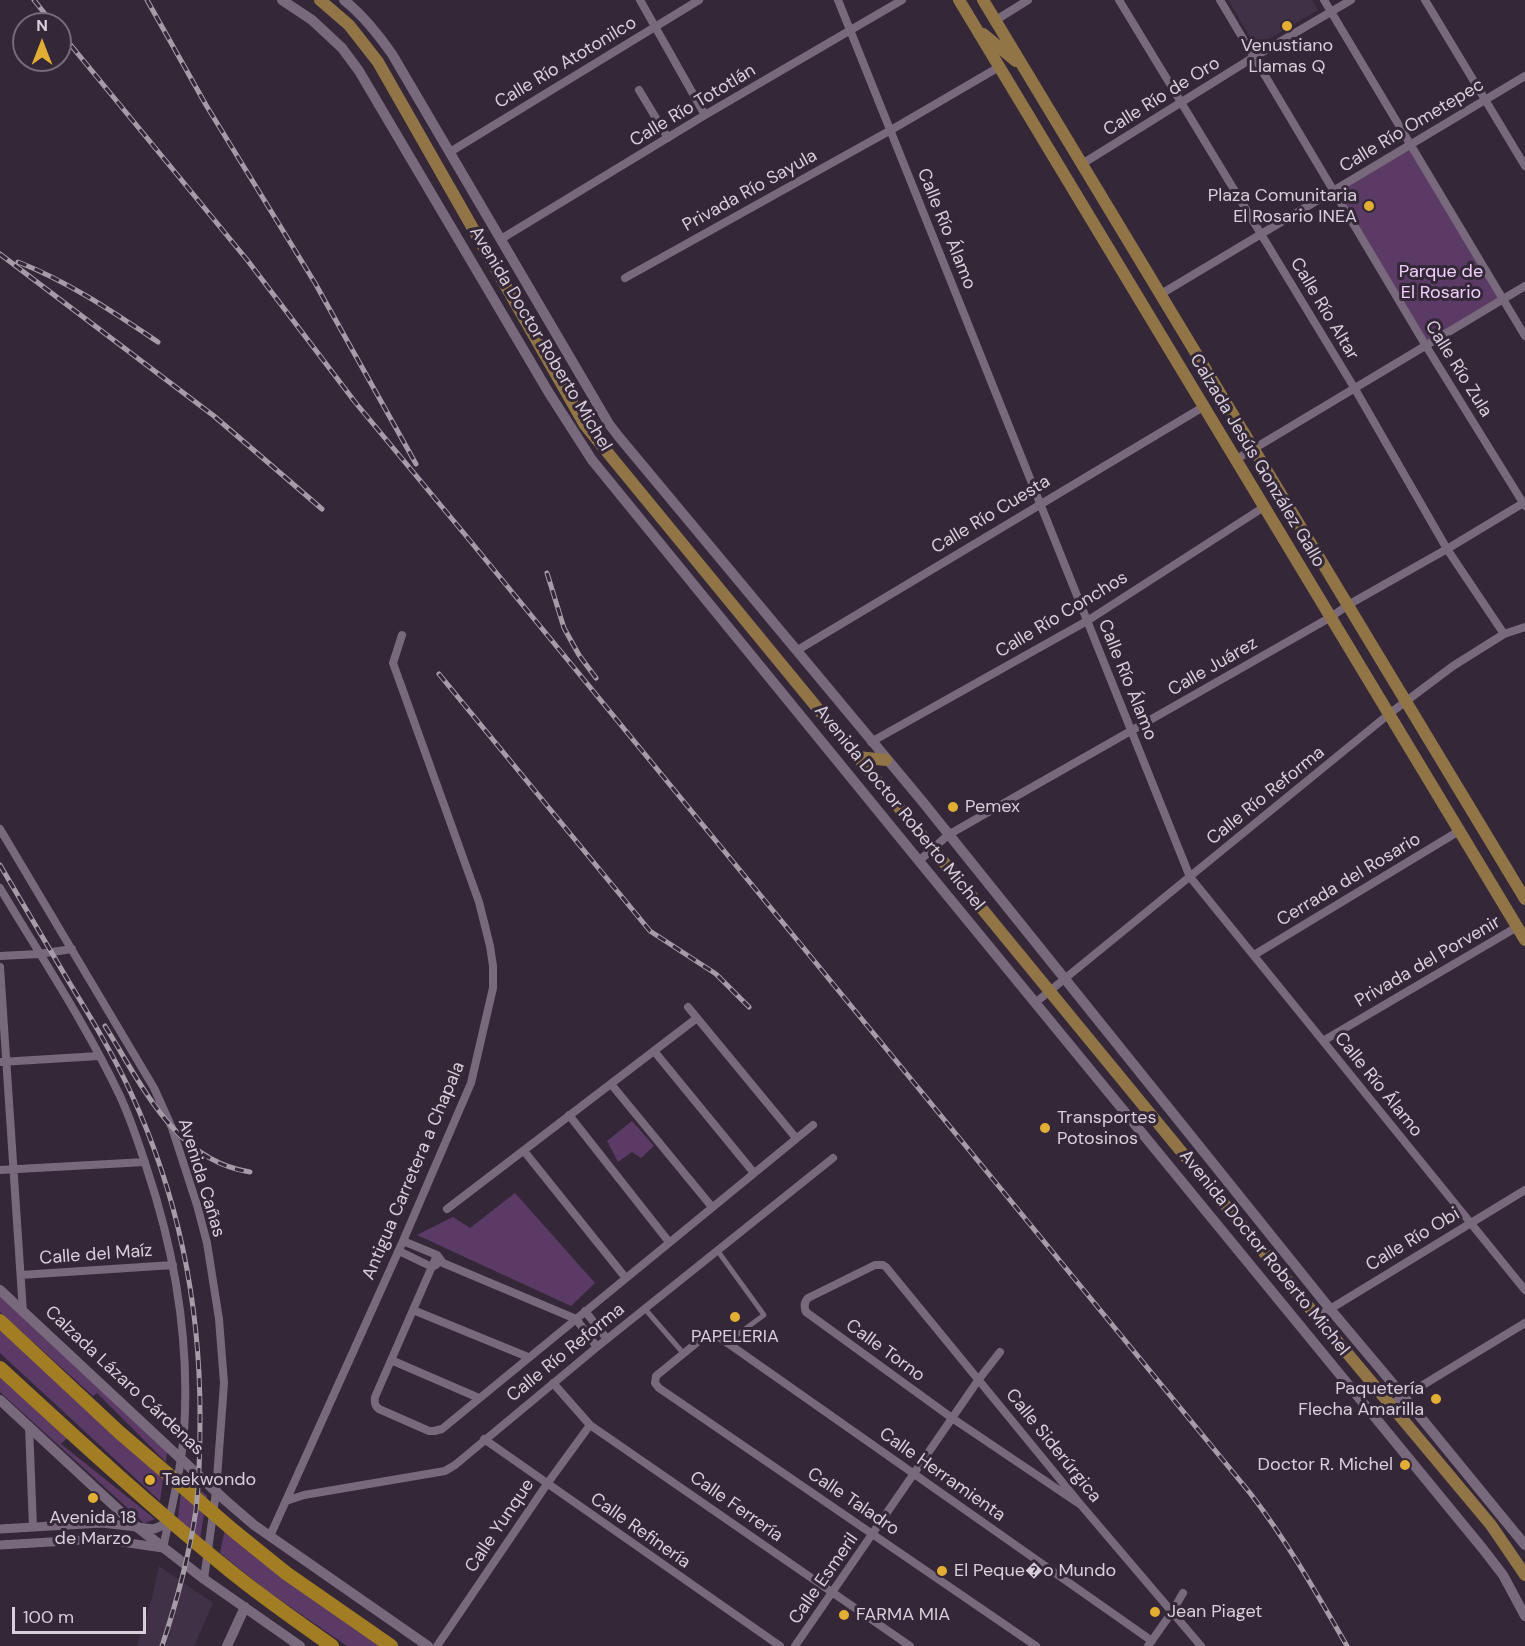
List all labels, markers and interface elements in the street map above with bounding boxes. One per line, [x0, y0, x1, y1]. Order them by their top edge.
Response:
north arrow [12, 12, 72, 72]
street label: Calle Río Atotonilco [491, 12, 641, 114]
text: N [36, 15, 48, 36]
marker: Venustiano Llamas Q [1280, 19, 1294, 33]
place label: Venustiano Llamas Q [1241, 35, 1333, 78]
street label: Calle Río de Oro [1100, 53, 1224, 141]
street label: Calle Río Tototlán [626, 60, 760, 152]
street label: Calle Río Ometepec [1336, 74, 1488, 178]
street label: Privada Río Sayula [679, 145, 821, 237]
street label: Calle Río Álamo [912, 165, 980, 293]
place label: Plaza Comunitaria El Rosario INEA [1208, 185, 1357, 228]
marker: Plaza Comunitaria El Rosario INEA [1362, 199, 1376, 213]
street label: Avenida Doctor Roberto Michel [464, 223, 616, 455]
street label: Calle Río Altar [1285, 254, 1363, 364]
park label: Parque de El Rosario [1399, 261, 1483, 304]
street label: Calle Río Zula [1420, 317, 1496, 421]
street label: Calzada Jesús González Gallo [1185, 350, 1329, 572]
street label: Calle Río Cuesta [928, 471, 1054, 559]
street label: Calle Río Conchos [992, 567, 1132, 663]
street label: Calle Río Álamo [1093, 616, 1161, 744]
street label: Calle Juárez [1164, 633, 1262, 701]
street label: Avenida Doctor Roberto Michel [809, 701, 989, 915]
street label: Calle Río Reforma [1203, 742, 1329, 850]
place label: Pemex [965, 796, 1020, 818]
marker: Pemex [946, 800, 960, 814]
street label: Cerrada del Rosario [1273, 829, 1425, 931]
street label: Privada del Porvenir [1351, 912, 1505, 1012]
street label: Calle Río Álamo [1329, 1028, 1427, 1142]
street label: Antigua Carretera a Chapala [358, 1059, 470, 1283]
place label: Transportes Potosinos [1057, 1107, 1157, 1150]
street label: Avenida Cañas [173, 1116, 229, 1240]
marker: Transportes Potosinos [1038, 1121, 1052, 1135]
street label: Avenida Doctor Roberto Michel [1174, 1146, 1354, 1360]
street label: Calle Río Obi [1362, 1204, 1464, 1276]
street label: Calle del Maíz [39, 1240, 153, 1270]
street label: Calle Río Reforma [503, 1299, 629, 1407]
street label: Calzada Lázaro Cárdenas [40, 1302, 208, 1460]
marker: PAPELERIA [728, 1310, 742, 1324]
street label: Calle Torno [841, 1315, 929, 1387]
place label: PAPELERIA [691, 1326, 779, 1348]
place label: Paquetería Flecha Amarilla [1298, 1378, 1424, 1420]
street label: Calle Siderúrgica [1001, 1385, 1105, 1507]
marker: Paquetería Flecha Amarilla [1429, 1392, 1443, 1406]
street label: Calle Herramienta [875, 1423, 1009, 1527]
place label: Doctor R. Michel [1258, 1454, 1393, 1476]
marker: Doctor R. Michel [1398, 1458, 1412, 1472]
street label: Calle Taladro [803, 1463, 903, 1541]
street label: Calle Ferrería [685, 1467, 787, 1547]
place label: Taekwondo [162, 1469, 256, 1491]
marker: Taekwondo [143, 1473, 157, 1487]
street label: Calle Yunque [461, 1475, 539, 1577]
street label: Calle Refinería [586, 1489, 694, 1573]
marker: Avenida 18 de Marzo [86, 1491, 100, 1505]
place label: Avenida 18 de Marzo [49, 1507, 137, 1550]
street label: Calle Esmeril [785, 1529, 863, 1629]
place label: El Peque�o Mundo [954, 1560, 1116, 1582]
marker: El Peque�o Mundo [935, 1564, 949, 1578]
scale bar [15, 1595, 148, 1633]
place label: Jean Piaget [1167, 1601, 1262, 1623]
place label: FARMA MIA [856, 1604, 950, 1626]
text: 100 m [23, 1605, 74, 1629]
marker: Jean Piaget [1148, 1605, 1162, 1619]
marker: FARMA MIA [837, 1608, 851, 1622]

